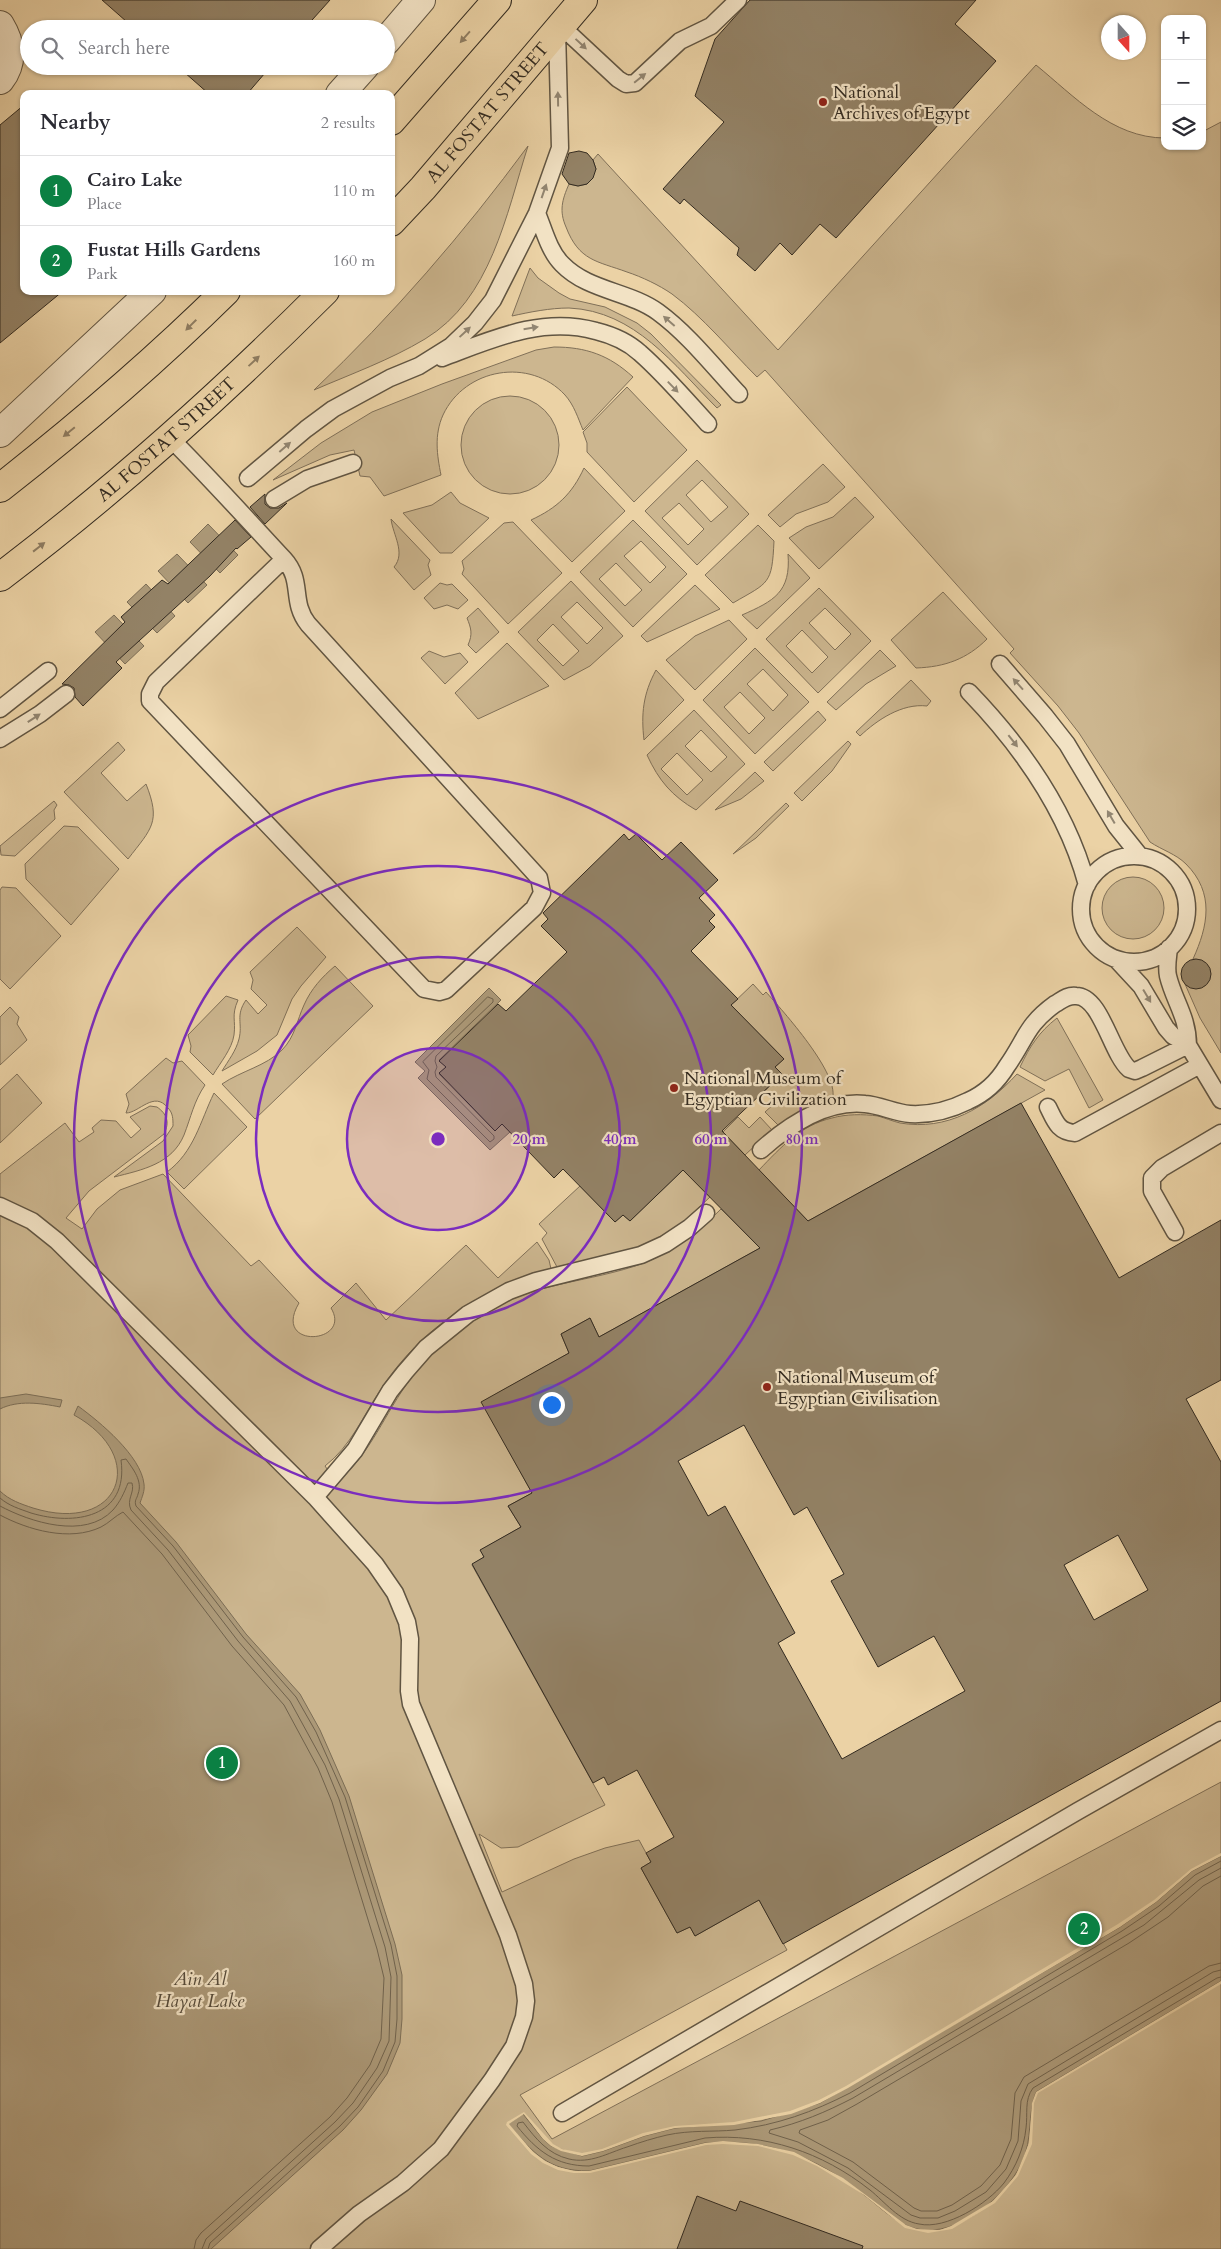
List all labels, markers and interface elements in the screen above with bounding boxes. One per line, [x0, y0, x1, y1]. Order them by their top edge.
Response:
north arrow [1101, 15, 1146, 60]
map controls [1161, 15, 1206, 150]
button: + [1161, 15, 1206, 60]
search box [20, 20, 395, 75]
one-way arrow [460, 31, 471, 43]
icon: search [38, 34, 66, 62]
text: Search here [78, 35, 170, 61]
street label: AL FOSTAT STREET [420, 37, 554, 188]
one-way arrow [575, 38, 587, 50]
button: − [1161, 60, 1206, 105]
one-way arrow [634, 72, 647, 83]
place label: National Archives of Egypt [833, 80, 970, 126]
one-way arrow [554, 91, 562, 107]
marker: National Archives of Egypt [817, 96, 829, 108]
button: layers [1161, 105, 1206, 150]
text: Nearby [40, 108, 111, 137]
text: 2 results [321, 112, 375, 134]
text: Cairo Lake [87, 167, 183, 193]
text: 1 [52, 180, 60, 202]
text: 110 m [333, 180, 375, 202]
one-way arrow [541, 184, 548, 199]
text: Place [87, 193, 122, 215]
text: Fustat Hills Gardens [87, 237, 261, 263]
text: 2 [52, 250, 60, 272]
text: 160 m [333, 250, 375, 272]
text: Park [87, 263, 118, 285]
one-way arrow [662, 315, 675, 326]
one-way arrow [186, 319, 198, 331]
one-way arrow [524, 324, 540, 332]
one-way arrow [459, 326, 471, 338]
one-way arrow [248, 355, 260, 367]
street label: AL FOSTAT STREET [92, 371, 241, 507]
one-way arrow [667, 381, 679, 393]
one-way arrow [63, 426, 75, 437]
one-way arrow [279, 441, 292, 452]
one-way arrow [32, 542, 45, 553]
one-way arrow [1012, 679, 1024, 691]
one-way arrow [27, 713, 40, 723]
one-way arrow [1008, 734, 1018, 748]
one-way arrow [1107, 810, 1115, 825]
one-way arrow [1142, 989, 1152, 1002]
place label: National Museum of Egyptian Civilization [684, 1066, 848, 1112]
marker: National Museum of Egyptian Civilization [668, 1082, 680, 1094]
text: 20 m [512, 1129, 546, 1149]
text: 40 m [603, 1129, 637, 1149]
text: 60 m [694, 1129, 728, 1149]
text: 80 m [785, 1129, 819, 1149]
centre of rings [429, 1130, 447, 1148]
place label: National Museum of Egyptian Civilisation [777, 1365, 939, 1411]
marker: National Museum of Egyptian Civilisation [761, 1381, 773, 1393]
your location [539, 1392, 565, 1418]
pin: 1 [206, 1744, 238, 1782]
pin: 2 [1068, 1910, 1100, 1948]
water label: Ain Al Hayat Lake [156, 1966, 245, 2014]

